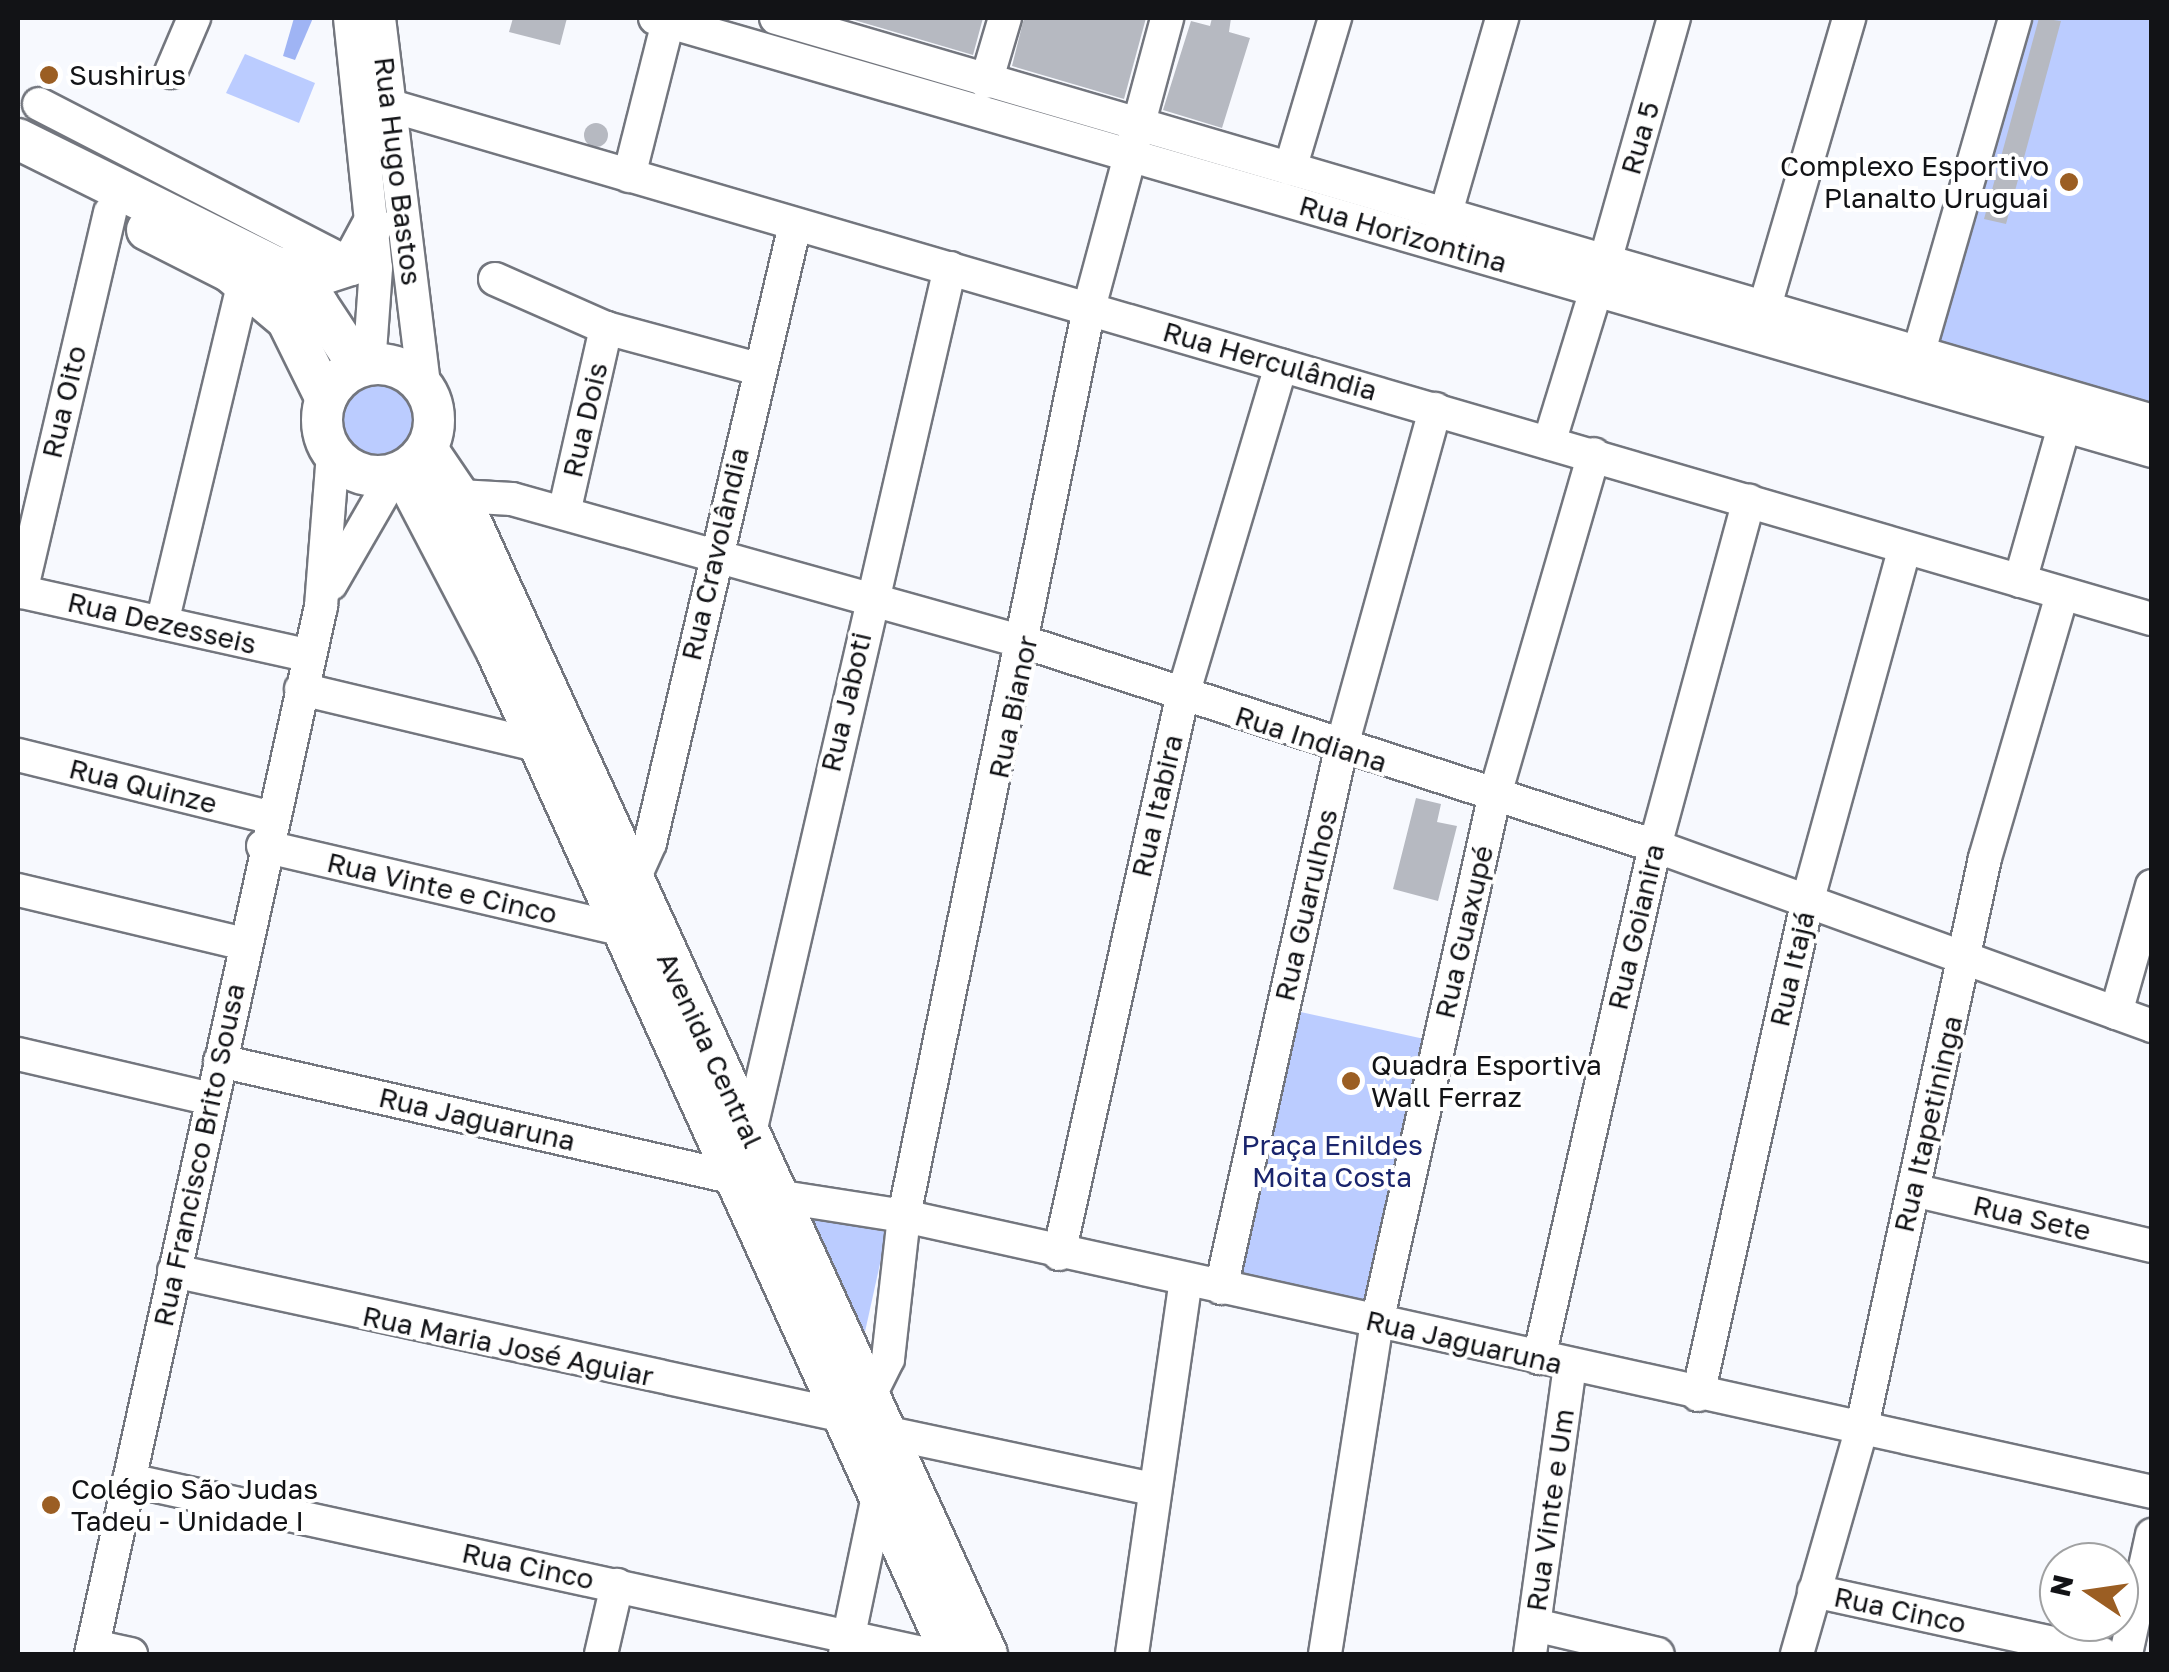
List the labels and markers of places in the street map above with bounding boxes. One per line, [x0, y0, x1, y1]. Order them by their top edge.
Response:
place label: Sushirus [69, 58, 186, 92]
marker: Sushirus [38, 64, 60, 86]
place label: Complexo Esportivo Planalto Uruguai [1780, 149, 2049, 215]
marker: Complexo Esportivo Planalto Uruguai [2058, 171, 2080, 193]
place label: Quadra Esportiva Wall Ferraz [1371, 1048, 1602, 1114]
marker: Quadra Esportiva Wall Ferraz [1340, 1070, 1362, 1092]
place label: Colégio São Judas Tadeu - Unidade I [71, 1472, 318, 1538]
marker: Colégio São Judas Tadeu - Unidade I [40, 1494, 62, 1516]

